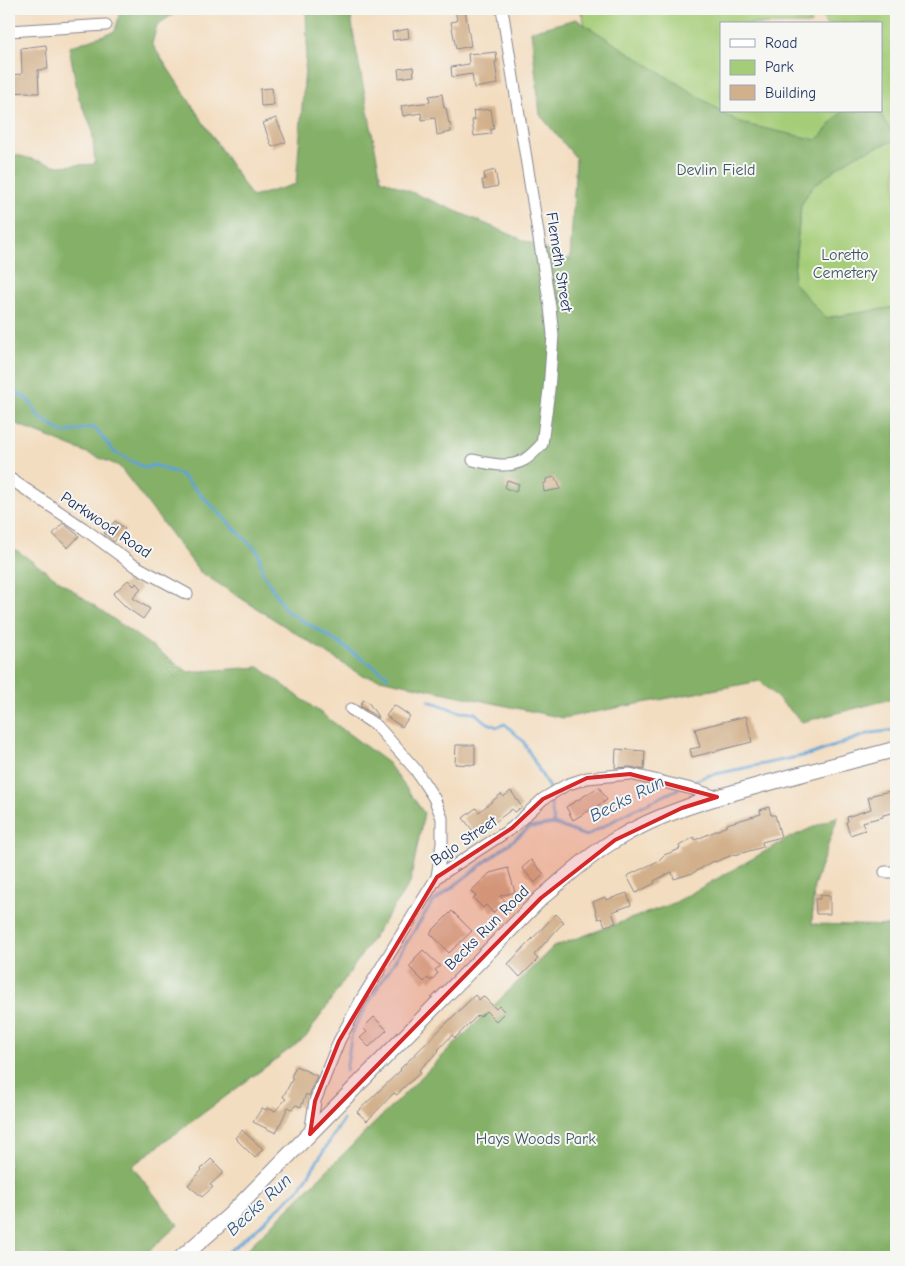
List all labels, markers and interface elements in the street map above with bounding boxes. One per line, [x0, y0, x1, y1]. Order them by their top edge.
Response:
legend [720, 22, 882, 112]
text: Road [765, 34, 797, 52]
text: Park [765, 58, 794, 76]
text: Building [765, 84, 816, 102]
park label: Devlin Field [677, 161, 755, 179]
street label: Flemeth Street [542, 211, 576, 313]
park label: Loretto Cemetery [813, 246, 878, 282]
street label: Parkwood Road [57, 488, 155, 562]
water label: Becks Run [586, 771, 668, 827]
street label: Bajo Street [428, 812, 501, 870]
street label: Becks Run Road [441, 882, 533, 974]
park label: Hays Woods Park [476, 1130, 596, 1148]
water label: Becks Run [222, 1170, 296, 1240]

